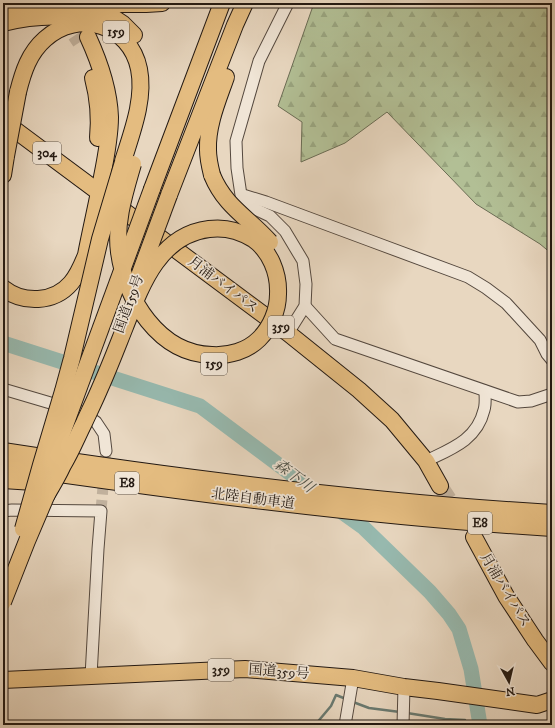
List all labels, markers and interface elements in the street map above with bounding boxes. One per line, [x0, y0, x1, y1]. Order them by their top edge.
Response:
road number: 159 [103, 21, 129, 43]
road number: 304 [33, 142, 61, 164]
street label: 月浦バイパス [184, 253, 262, 317]
street label: 国道159号 [110, 272, 148, 336]
road number: 359 [268, 316, 294, 338]
road number: 159 [201, 353, 227, 375]
water label: 森下川 [270, 455, 319, 498]
road number: E8 [115, 472, 139, 494]
street label: 北陸自動車道 [210, 485, 296, 513]
road number: E8 [468, 512, 492, 534]
street label: 月浦バイパス [476, 549, 534, 631]
road number: 359 [208, 659, 234, 681]
street label: 国道359号 [248, 661, 310, 683]
north arrow [489, 662, 529, 702]
text: N [505, 683, 516, 698]

